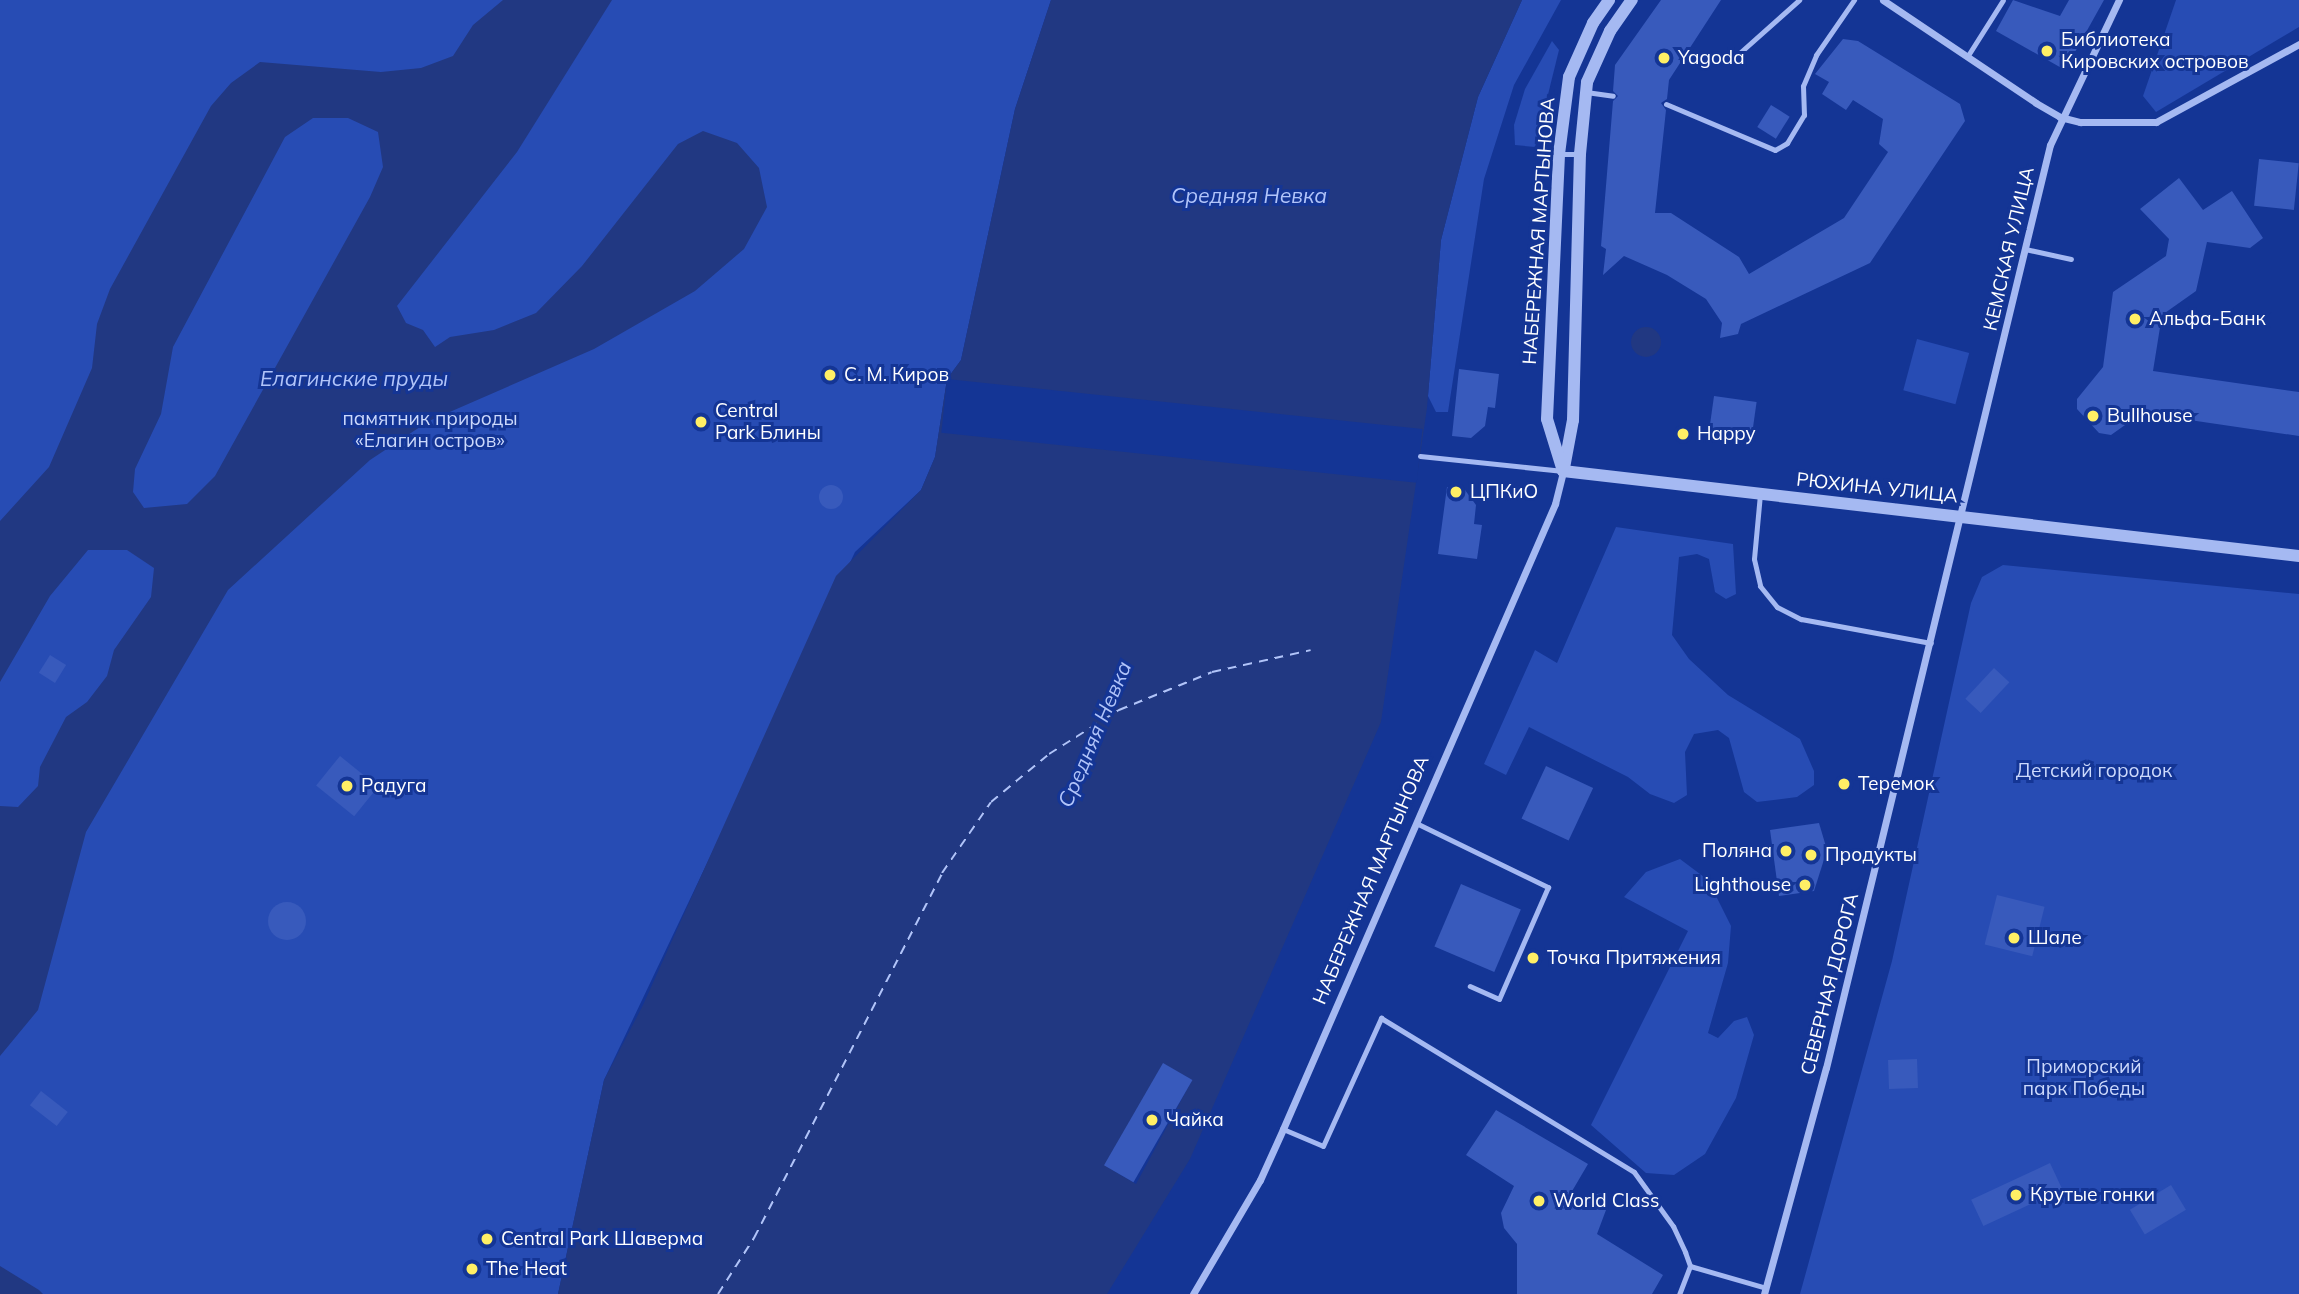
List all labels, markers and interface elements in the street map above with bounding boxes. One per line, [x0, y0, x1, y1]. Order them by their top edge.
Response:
place label: Библиотека Кировских островов [2061, 29, 2249, 73]
marker: Библиотека Кировских островов [2039, 43, 2055, 59]
place label: Yagoda [1678, 47, 1745, 69]
marker: Yagoda [1656, 50, 1672, 66]
street label: НАБЕРЕЖНАЯ МАРТЫНОВА [1518, 97, 1560, 365]
street label: КЕМСКАЯ УЛИЦА [1979, 165, 2039, 333]
water label: Средняя Невка [1171, 182, 1327, 208]
place label: Альфа-Банк [2149, 308, 2266, 330]
marker: Альфа-Банк [2127, 311, 2143, 327]
place label: С. М. Киров [844, 364, 949, 386]
water label: Елагинские пруды [260, 365, 448, 391]
marker: С. М. Киров [822, 367, 838, 383]
place label: Central Park Блины [715, 400, 821, 444]
place label: Bullhouse [2107, 405, 2193, 427]
park label: памятник природы «Елагин остров» [342, 408, 518, 452]
marker: Bullhouse [2085, 408, 2101, 424]
marker: Central Park Блины [693, 414, 709, 430]
place label: Happy [1697, 423, 1756, 445]
marker: Happy [1675, 426, 1691, 442]
street label: РЮХИНА УЛИЦА [1795, 468, 1959, 508]
place label: ЦПКиО [1470, 481, 1538, 503]
marker: ЦПКиО [1448, 484, 1464, 500]
water label: Средняя Невка [1052, 657, 1136, 811]
street label: НАБЕРЕЖНАЯ МАРТЫНОВА [1308, 752, 1434, 1008]
park label: Детский городок [2016, 760, 2172, 782]
place label: Теремок [1858, 773, 1935, 795]
place label: Радуга [361, 775, 427, 797]
marker: Теремок [1836, 776, 1852, 792]
marker: Радуга [339, 778, 355, 794]
place label: Поляна [1702, 840, 1772, 862]
marker: Поляна [1778, 843, 1794, 859]
place label: Продукты [1825, 844, 1917, 866]
marker: Продукты [1803, 847, 1819, 863]
place label: Lighthouse [1694, 874, 1791, 896]
marker: Lighthouse [1797, 877, 1813, 893]
street label: СЕВЕРНАЯ ДОРОГА [1796, 891, 1864, 1077]
place label: Шале [2028, 927, 2082, 949]
marker: Шале [2006, 930, 2022, 946]
place label: Точка Притяжения [1547, 947, 1721, 969]
marker: Точка Притяжения [1525, 950, 1541, 966]
park label: Приморский парк Победы [2023, 1056, 2145, 1100]
place label: Чайка [1166, 1109, 1224, 1131]
marker: Чайка [1144, 1112, 1160, 1128]
place label: Крутые гонки [2030, 1184, 2155, 1206]
marker: Крутые гонки [2008, 1187, 2024, 1203]
place label: World Class [1553, 1190, 1659, 1212]
marker: World Class [1531, 1193, 1547, 1209]
place label: Central Park Шаверма [501, 1228, 703, 1250]
marker: Central Park Шаверма [479, 1231, 495, 1247]
place label: The Heat [486, 1258, 567, 1280]
marker: The Heat [464, 1261, 480, 1277]

